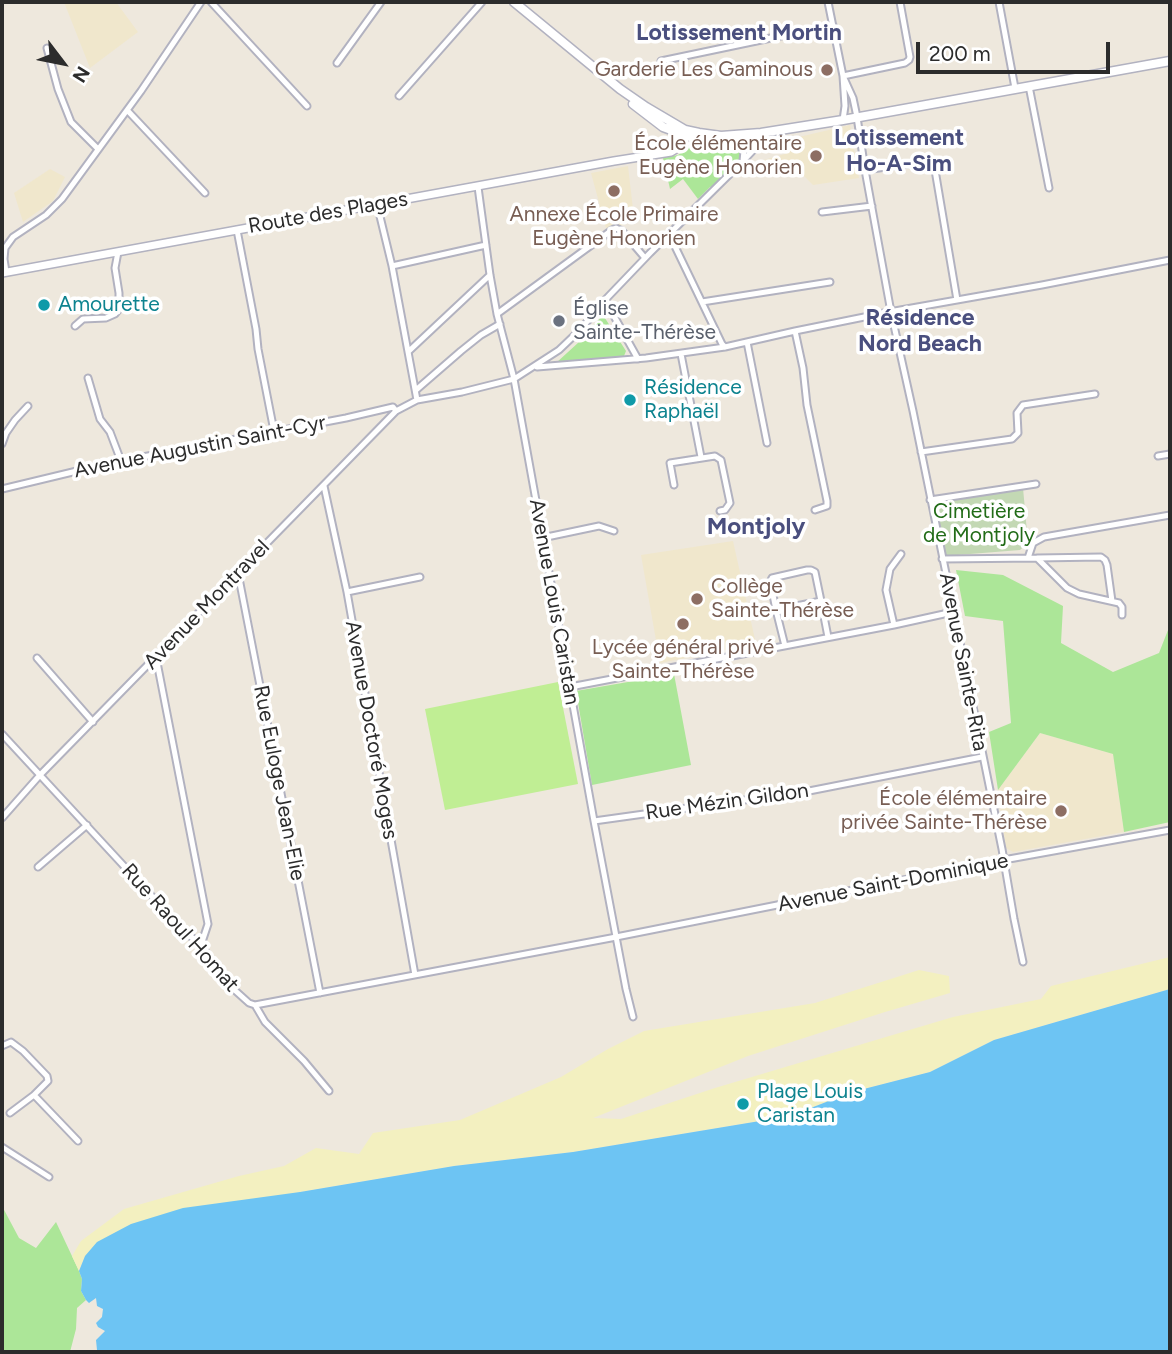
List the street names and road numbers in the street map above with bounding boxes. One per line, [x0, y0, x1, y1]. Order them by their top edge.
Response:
street label: Route des Plages [246, 187, 410, 239]
street label: Avenue Augustin Saint-Cyr [72, 410, 328, 484]
street label: Avenue Louis Caristan [523, 497, 585, 707]
street label: Avenue Montravel [139, 535, 275, 675]
street label: Avenue Sainte-Rita [933, 571, 993, 753]
street label: Avenue Doctoré Moges [339, 619, 403, 841]
street label: Rue Euloge Jean-Elie [248, 683, 310, 883]
street label: Rue Mézin Gildon [644, 778, 810, 826]
street label: Avenue Saint-Dominique [776, 848, 1010, 918]
street label: Rue Raoul Homat [116, 859, 244, 997]

